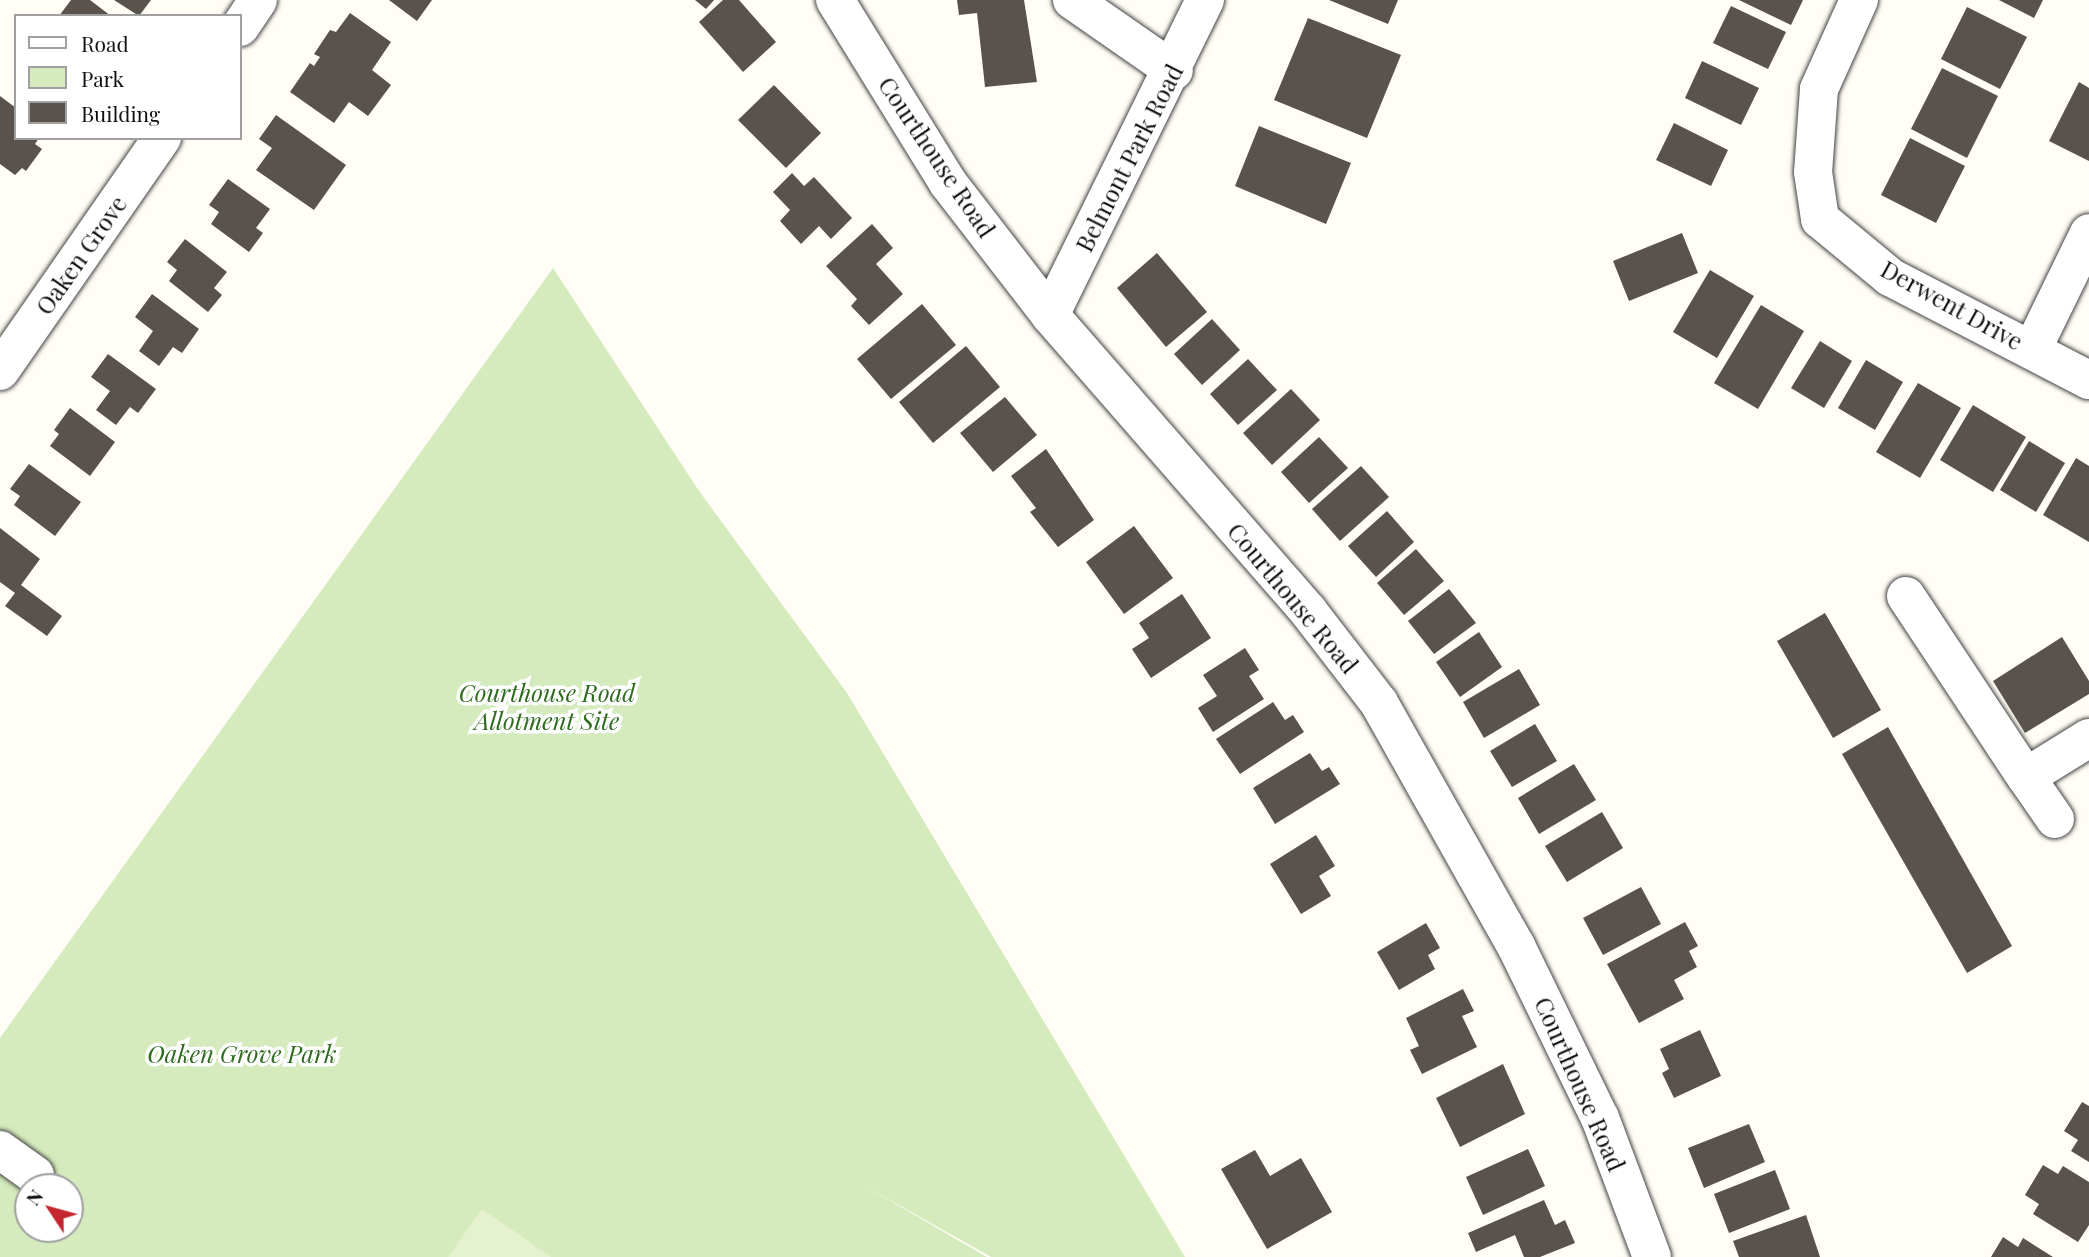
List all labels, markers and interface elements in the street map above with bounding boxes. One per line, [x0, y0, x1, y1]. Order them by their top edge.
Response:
legend [14, 14, 242, 140]
text: Road [81, 29, 129, 57]
street label: Belmont Park Road [1069, 59, 1189, 257]
text: Park [81, 64, 124, 92]
street label: Courthouse Road [873, 71, 1001, 243]
text: Building [81, 99, 160, 127]
street label: Oaken Grove [30, 190, 132, 320]
street label: Derwent Drive [1876, 254, 2028, 356]
street label: Courthouse Road [1222, 517, 1364, 679]
park label: Courthouse Road Allotment Site [459, 679, 635, 735]
street label: Courthouse Road [1529, 993, 1631, 1175]
park label: Oaken Grove Park [147, 1040, 337, 1068]
north arrow [14, 1173, 84, 1243]
text: N [19, 1184, 48, 1210]

